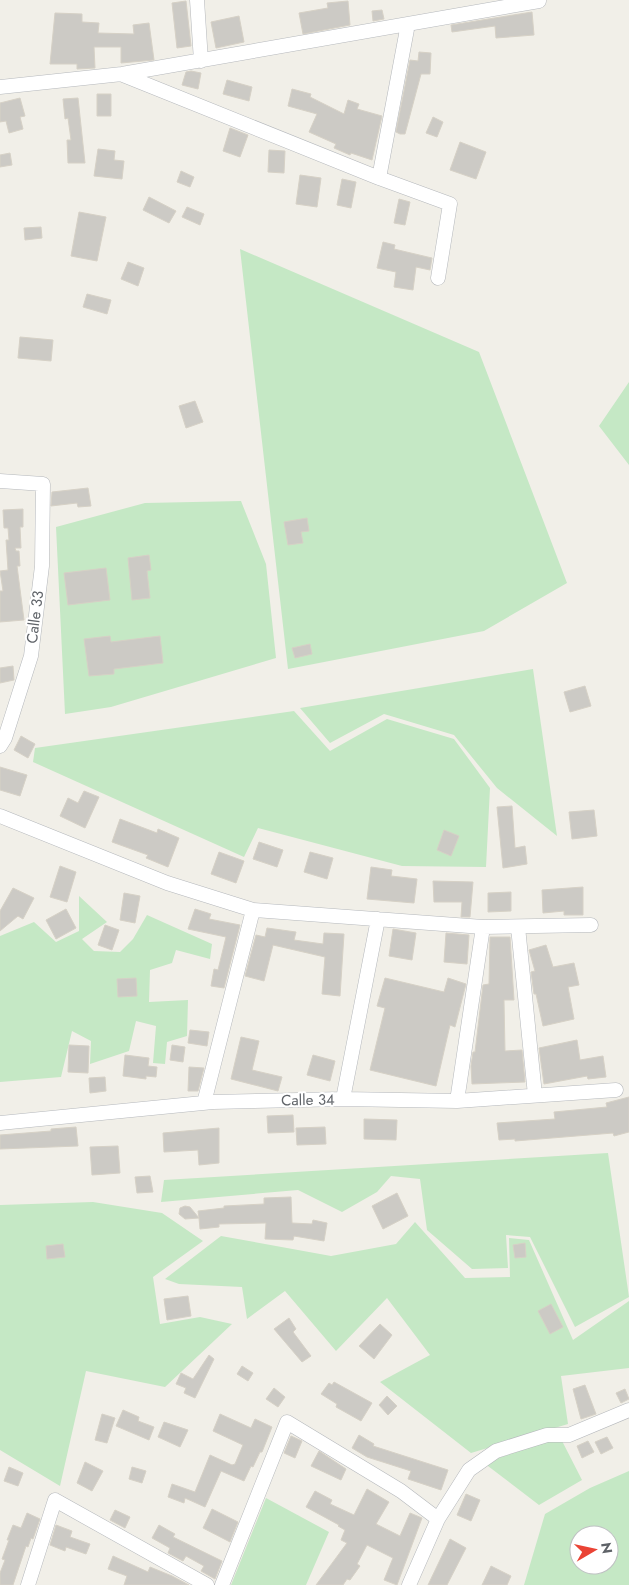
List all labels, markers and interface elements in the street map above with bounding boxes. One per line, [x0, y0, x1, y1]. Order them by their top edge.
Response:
street label: Calle 33 [21, 589, 49, 645]
street label: Calle 34 [281, 1089, 335, 1111]
north arrow [569, 1525, 619, 1575]
text: N [596, 1541, 618, 1555]

